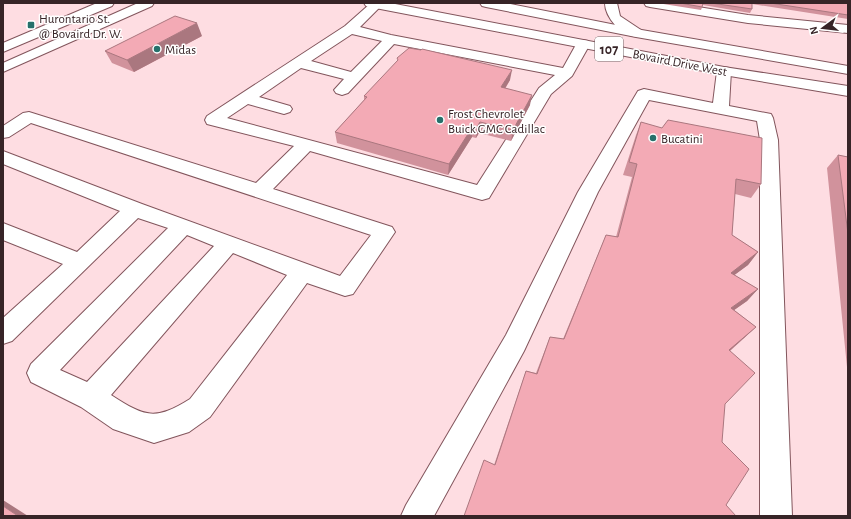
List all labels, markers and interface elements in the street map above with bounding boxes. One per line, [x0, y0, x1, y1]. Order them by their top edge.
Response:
north arrow [803, 8, 843, 48]
place label: Hurontario St. @ Bovaird Dr. W. [39, 13, 122, 41]
marker: Hurontario St. @ Bovaird Dr. W. [26, 20, 36, 30]
text: N [808, 25, 820, 36]
road number: 107 [595, 37, 623, 61]
marker: Midas [152, 44, 162, 54]
place label: Midas [165, 44, 196, 57]
street label: Bovaird Drive West [631, 48, 728, 79]
place label: Frost Chevrolet Buick GMC Cadillac [448, 108, 545, 136]
marker: Frost Chevrolet Buick GMC Cadillac [435, 115, 445, 125]
marker: Bucatini [648, 133, 658, 143]
place label: Bucatini [661, 133, 703, 146]

